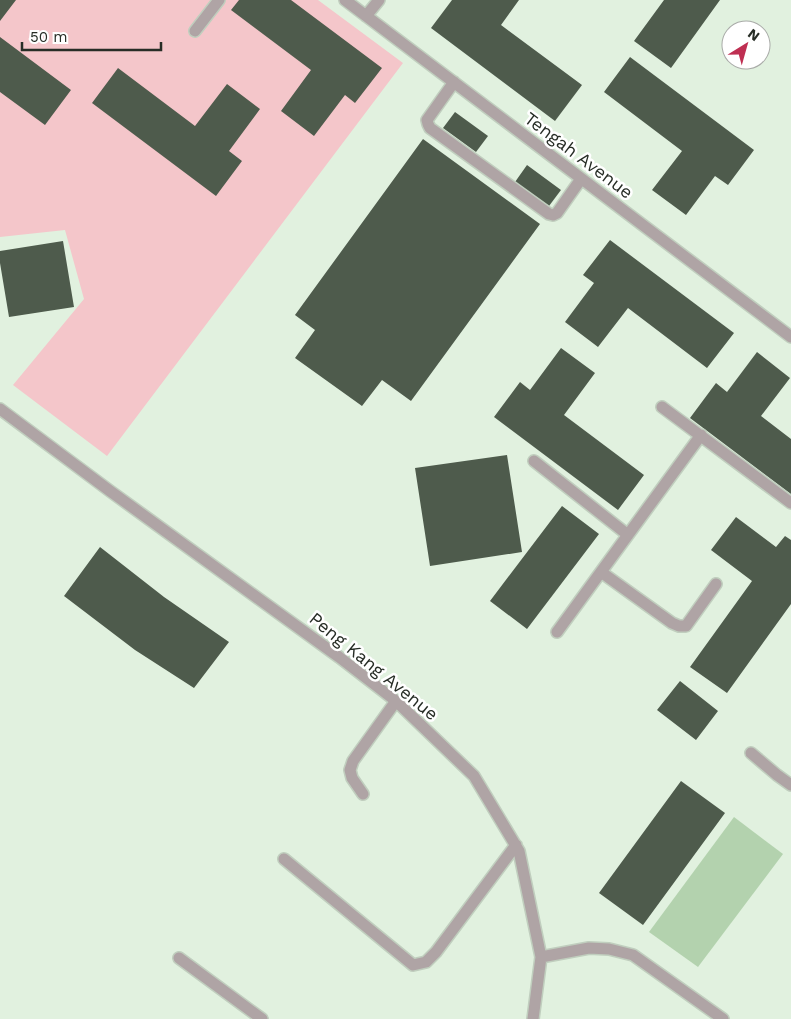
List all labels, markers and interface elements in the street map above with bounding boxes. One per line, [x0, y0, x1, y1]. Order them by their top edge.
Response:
scale bar [22, 20, 161, 52]
north arrow [721, 20, 771, 70]
text: N [745, 25, 763, 44]
text: 50 m [30, 28, 67, 46]
street label: Tengah Avenue [521, 107, 637, 203]
street label: Peng Kang Avenue [305, 608, 443, 724]

